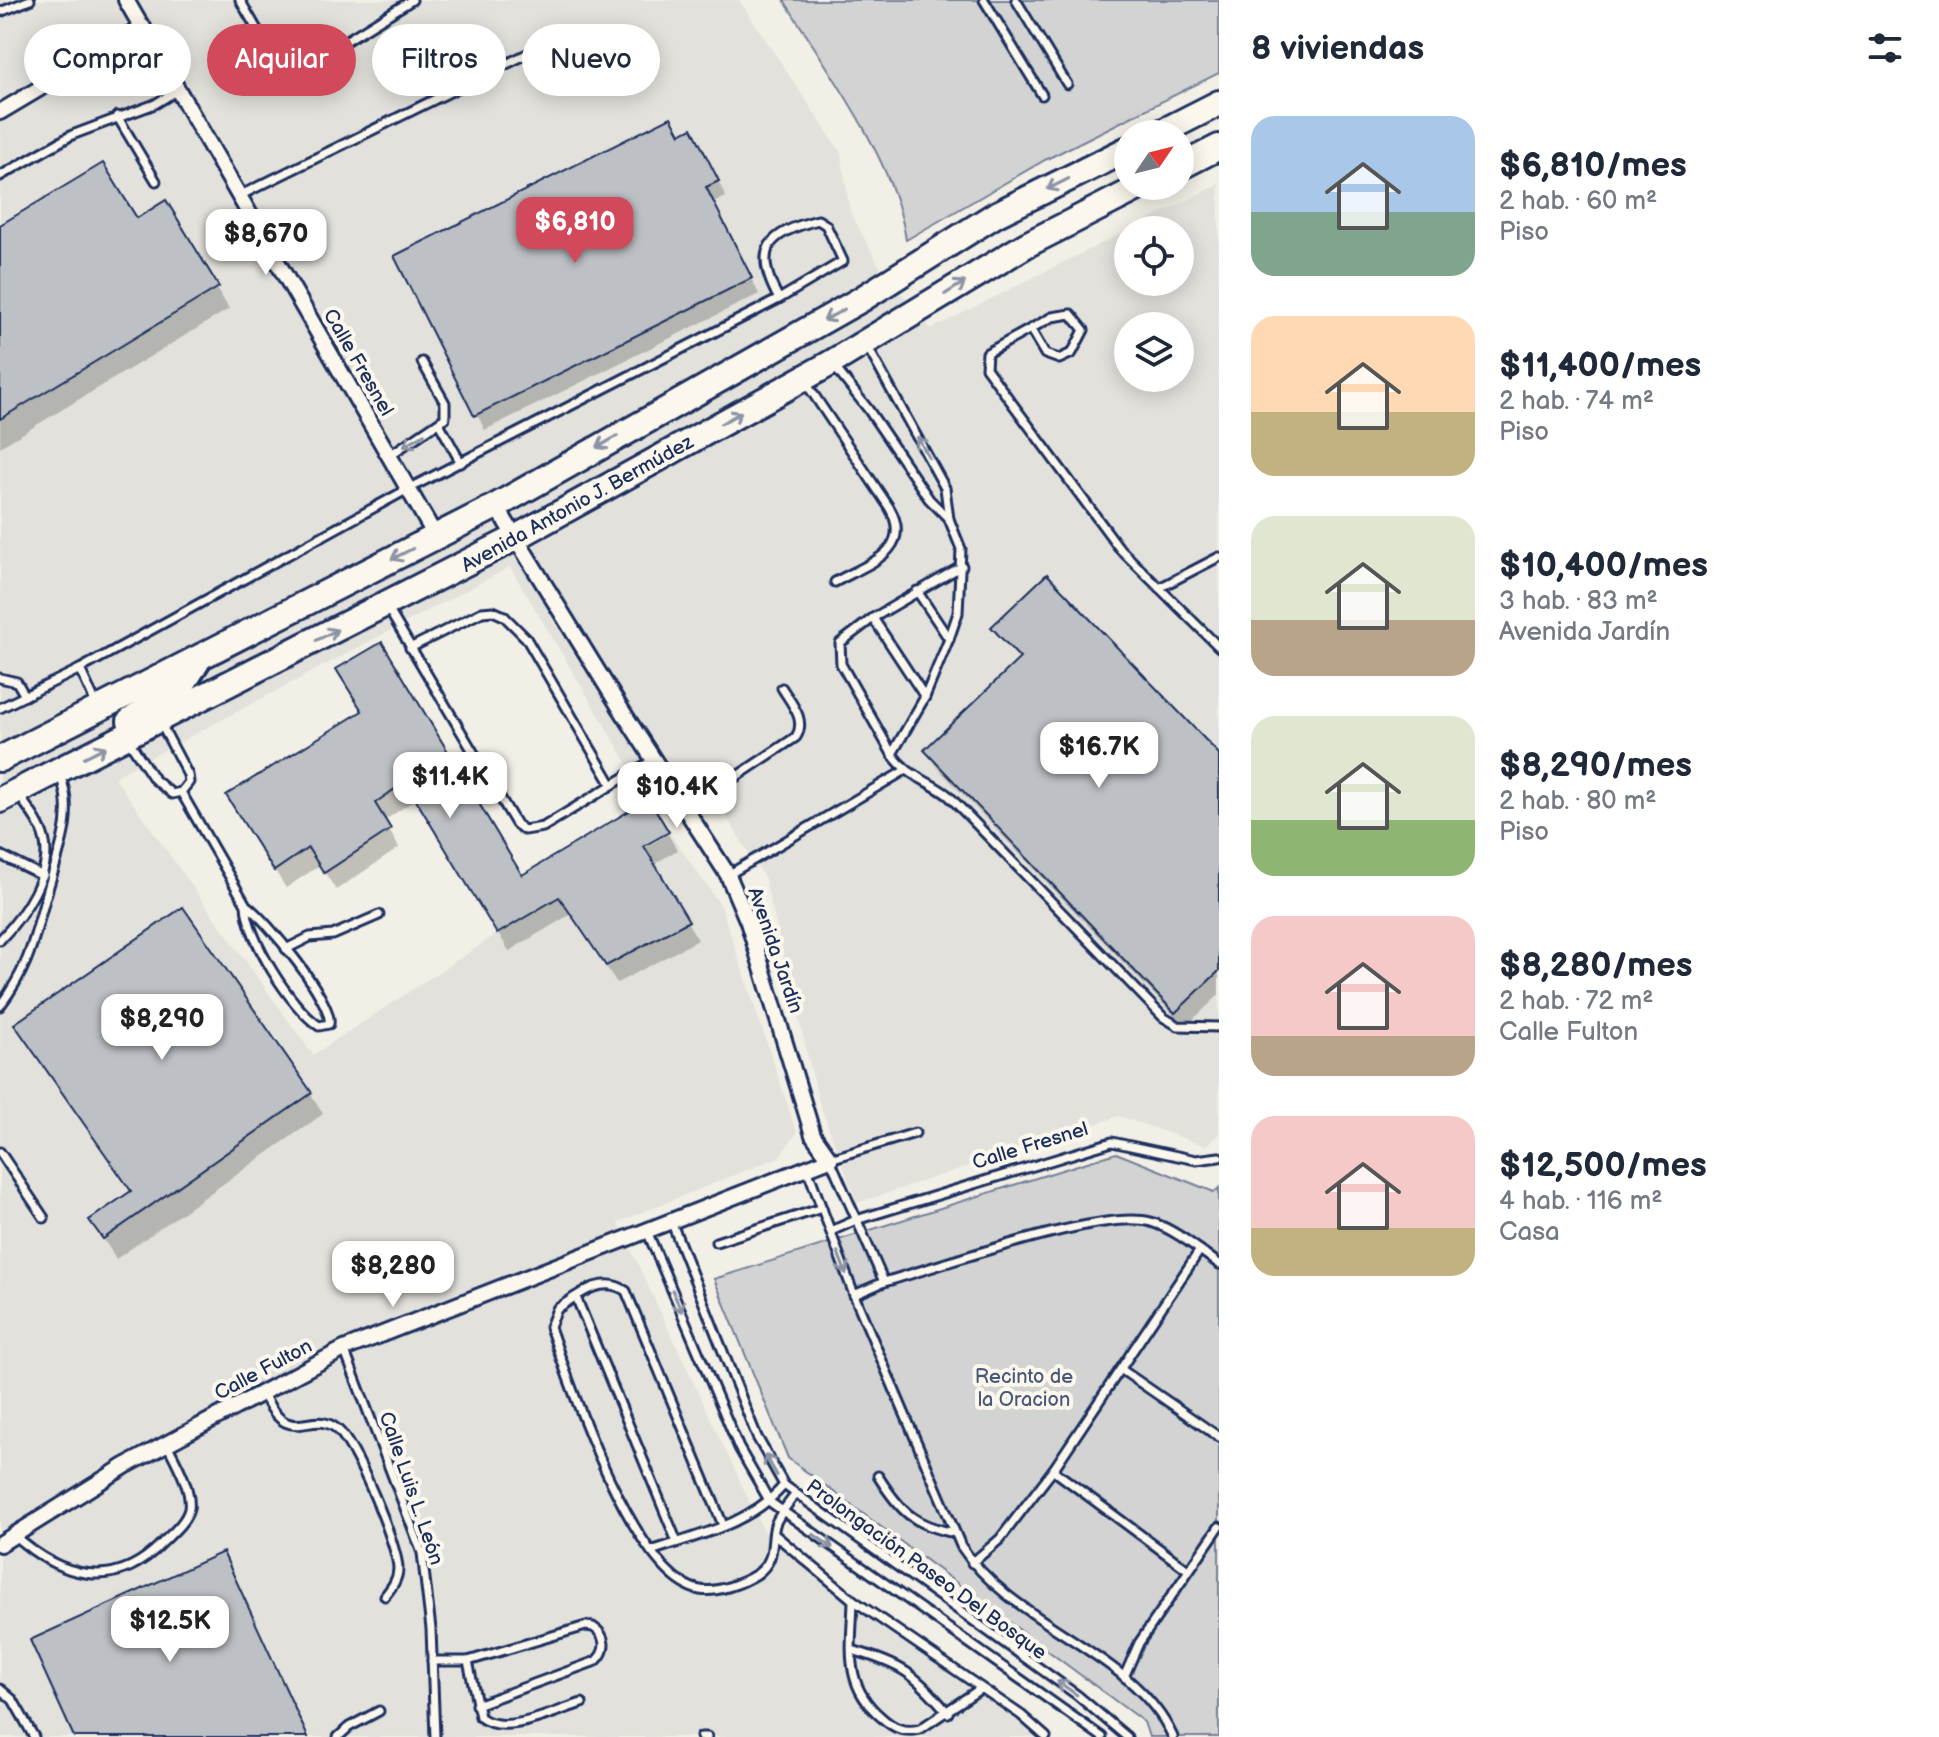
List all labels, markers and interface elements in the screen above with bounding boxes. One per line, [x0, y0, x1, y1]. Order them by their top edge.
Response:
chip: Comprar [24, 24, 191, 96]
chip: Alquilar [207, 24, 356, 96]
chip: Filtros [372, 24, 506, 96]
chip: Nuevo [522, 24, 660, 96]
icon: filters [1863, 26, 1907, 70]
text: 8 viviendas [1251, 28, 1424, 69]
north arrow [1114, 120, 1194, 200]
map controls [1114, 120, 1194, 392]
text: $6,810/mes [1499, 145, 1687, 186]
icon: home [1315, 148, 1411, 244]
one-way arrow [1047, 176, 1071, 192]
text: 2 hab. · 60 m² [1499, 186, 1657, 217]
pin: $6,810 [510, 197, 640, 265]
text: $6,810 [534, 207, 616, 238]
pin: $8,670 [201, 209, 331, 277]
button: locate [1114, 216, 1194, 296]
text: Piso [1499, 217, 1549, 248]
text: $8,670 [224, 219, 308, 250]
one-way arrow [943, 280, 966, 296]
street label: Calle Fresnel [318, 305, 398, 420]
one-way arrow [823, 307, 846, 323]
button: layers [1114, 312, 1194, 392]
text: $11,400/mes [1499, 345, 1701, 386]
icon: home [1315, 348, 1411, 444]
text: 2 hab. · 74 m² [1499, 386, 1654, 417]
one-way arrow [718, 410, 742, 426]
text: Piso [1499, 417, 1549, 448]
street label: Avenida Antonio J. Bermúdez [457, 430, 698, 578]
one-way arrow [403, 433, 426, 449]
one-way arrow [596, 435, 620, 450]
one-way arrow [915, 436, 931, 460]
text: $10,400/mes [1499, 545, 1708, 586]
one-way arrow [391, 547, 415, 563]
icon: home [1315, 548, 1411, 644]
text: 3 hab. · 83 m² [1499, 586, 1658, 617]
text: Avenida Jardín [1499, 617, 1670, 648]
one-way arrow [315, 627, 339, 643]
pin: $16.7K [1034, 722, 1164, 790]
text: $16.7K [1058, 732, 1140, 763]
one-way arrow [82, 743, 106, 759]
text: $8,290/mes [1499, 745, 1692, 786]
icon: home [1315, 748, 1411, 844]
pin: $11.4K [385, 752, 515, 820]
text: $11.4K [411, 762, 489, 793]
pin: $10.4K [612, 762, 742, 830]
text: $10.4K [636, 772, 719, 803]
text: 2 hab. · 80 m² [1499, 786, 1656, 817]
text: Piso [1499, 817, 1549, 848]
street label: Avenida Jardín [742, 884, 808, 1016]
text: $8,280/mes [1499, 945, 1693, 986]
icon: home [1315, 948, 1411, 1044]
text: 2 hab. · 72 m² [1499, 986, 1653, 1017]
pin: $8,290 [97, 994, 227, 1062]
text: $8,290 [119, 1004, 205, 1035]
text: Calle Fulton [1499, 1017, 1638, 1048]
street label: Calle Fresnel [970, 1117, 1091, 1175]
text: $12,500/mes [1499, 1145, 1707, 1186]
icon: home [1315, 1148, 1411, 1244]
text: 4 hab. · 116 m² [1499, 1186, 1663, 1217]
text: Casa [1499, 1217, 1560, 1248]
pin: $8,280 [328, 1241, 458, 1309]
one-way arrow [836, 1250, 850, 1275]
text: $8,280 [350, 1251, 436, 1282]
one-way arrow [670, 1288, 685, 1313]
street label: Calle Fulton [211, 1334, 316, 1406]
park label: Recinto de la Oracion [975, 1365, 1073, 1412]
street label: Calle Luis L. León [374, 1409, 449, 1568]
one-way arrow [763, 1454, 779, 1477]
street label: Prolongación Paseo Del Bosque [802, 1474, 1051, 1665]
one-way arrow [812, 1533, 834, 1549]
pin: $12.5K [105, 1596, 235, 1664]
text: $12.5K [129, 1606, 211, 1637]
one-way arrow [1057, 1680, 1078, 1697]

